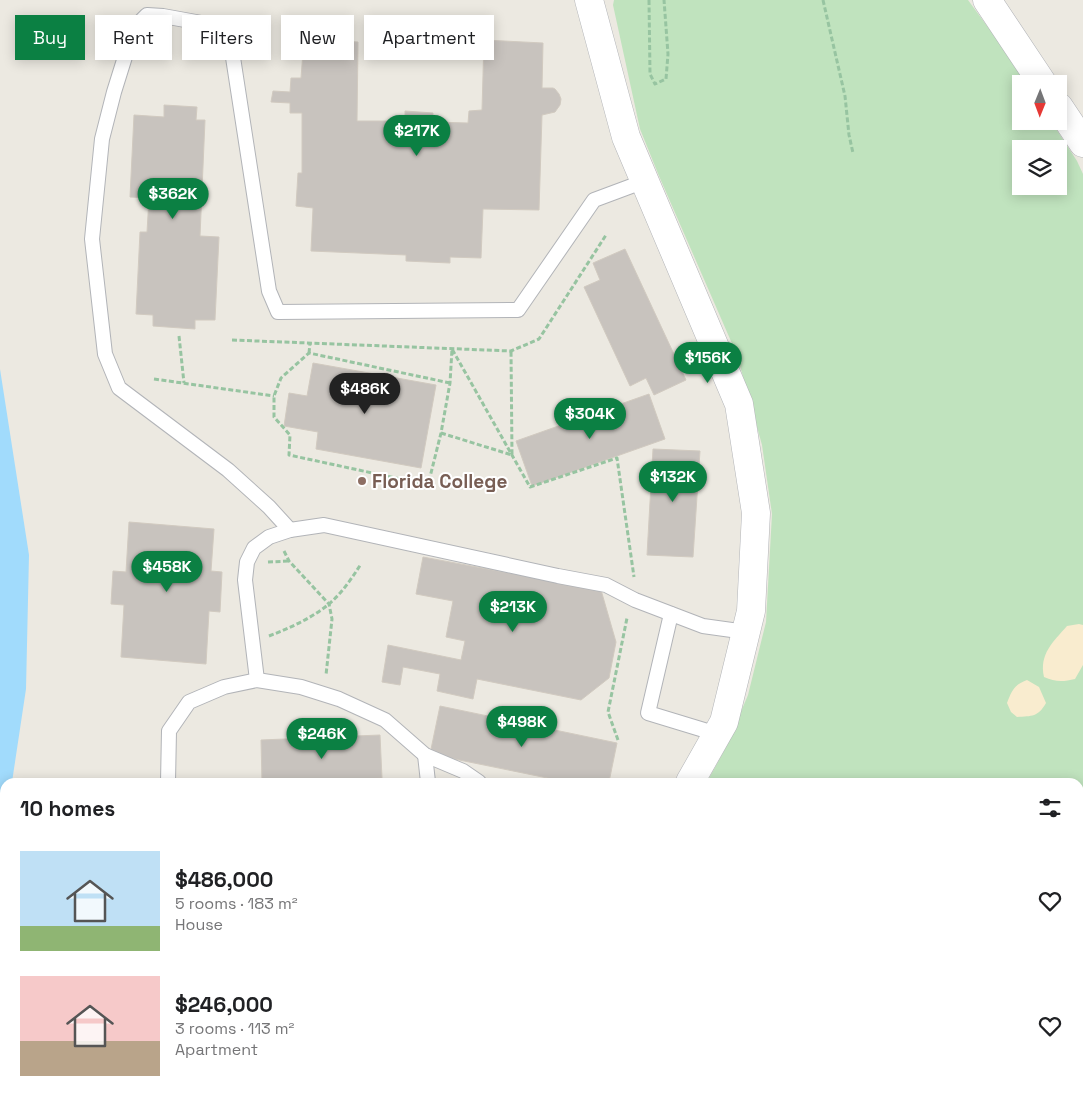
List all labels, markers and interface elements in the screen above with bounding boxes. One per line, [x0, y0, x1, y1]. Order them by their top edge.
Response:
chip: Buy [15, 15, 85, 60]
chip: Rent [95, 15, 172, 60]
chip: Filters [182, 15, 271, 60]
chip: New [281, 15, 354, 60]
chip: Apartment [364, 15, 494, 60]
north arrow [1012, 75, 1068, 130]
map controls [1012, 75, 1067, 195]
pin: $217K [382, 114, 452, 157]
text: $217K [394, 120, 440, 141]
button: layers [1012, 140, 1067, 195]
pin: $362K [138, 178, 208, 220]
text: $362K [149, 183, 197, 204]
pin: $156K [673, 342, 743, 384]
text: $156K [685, 347, 731, 368]
pin: $486K [330, 372, 400, 415]
text: $486K [340, 378, 390, 399]
pin: $304K [555, 398, 625, 440]
text: $304K [565, 403, 615, 424]
pin: $132K [638, 460, 708, 503]
text: $132K [650, 466, 696, 487]
place label: Florida College [372, 469, 507, 494]
marker: Florida College [356, 475, 368, 487]
pin: $458K [132, 550, 202, 593]
text: $458K [142, 556, 192, 577]
pin: $213K [478, 590, 548, 633]
text: $213K [490, 596, 536, 617]
pin: $498K [487, 706, 557, 748]
text: $498K [497, 711, 547, 732]
pin: $246K [287, 718, 357, 760]
text: $246K [297, 723, 347, 744]
icon: filters [1036, 794, 1064, 822]
text: 10 homes [20, 795, 115, 822]
text: $486,000 [175, 866, 273, 893]
icon: home [60, 871, 120, 931]
icon: heart [1036, 887, 1064, 915]
text: 5 rooms · 183 m² [175, 893, 298, 914]
text: House [175, 914, 223, 935]
text: $246,000 [175, 991, 273, 1018]
icon: home [60, 996, 120, 1056]
icon: heart [1036, 1012, 1064, 1040]
text: 3 rooms · 113 m² [175, 1018, 294, 1039]
text: Apartment [175, 1039, 258, 1060]

